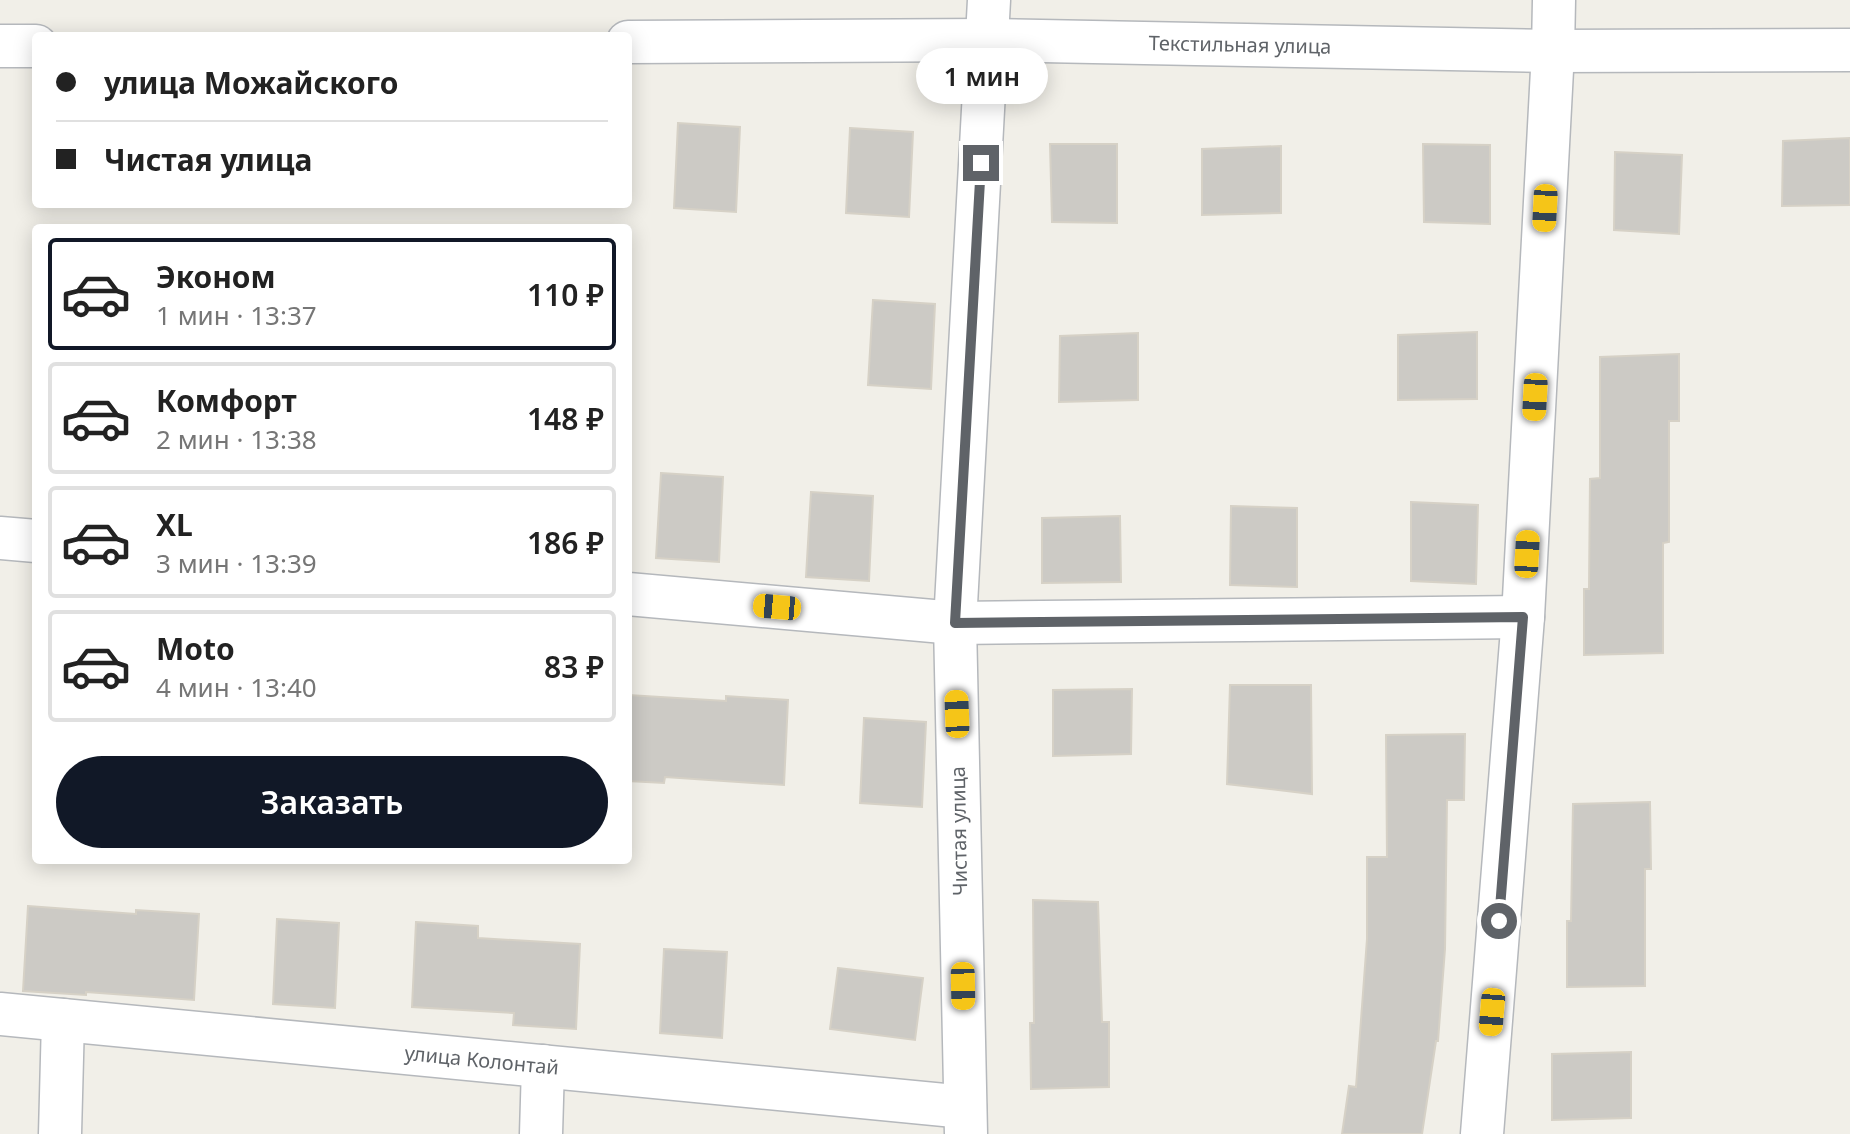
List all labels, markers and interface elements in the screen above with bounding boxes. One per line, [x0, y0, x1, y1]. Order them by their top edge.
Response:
street label: Текстильная улица [1148, 29, 1332, 60]
callout: 1 мин [915, 47, 1047, 103]
text: 1 мин [944, 58, 1020, 94]
text: улица Можайского [104, 62, 398, 103]
text: Чистая улица [104, 139, 312, 180]
route end [963, 145, 999, 181]
car [1532, 183, 1558, 233]
text: Эконом [156, 256, 276, 297]
icon: car [60, 258, 132, 330]
text: 110 ₽ [527, 274, 604, 315]
text: 1 мин · 13:37 [156, 297, 317, 333]
car [1522, 372, 1548, 422]
text: Комфорт [156, 380, 297, 421]
icon: car [60, 382, 132, 454]
text: 148 ₽ [527, 398, 604, 439]
text: 2 мин · 13:38 [156, 421, 317, 457]
text: XL [156, 504, 193, 545]
icon: car [60, 506, 132, 578]
text: 186 ₽ [527, 522, 604, 563]
car [1514, 529, 1540, 579]
text: 3 мин · 13:39 [156, 545, 317, 581]
car [752, 593, 802, 621]
text: Moto [156, 628, 235, 669]
icon: car [60, 630, 132, 702]
text: 83 ₽ [544, 646, 604, 687]
text: 4 мин · 13:40 [156, 669, 317, 705]
car [944, 690, 970, 738]
button: Заказать [56, 756, 608, 848]
street label: Чистая улица [944, 766, 973, 896]
route start [1481, 903, 1517, 939]
car [951, 962, 975, 1010]
car [1478, 987, 1506, 1037]
street label: улица Колонтай [404, 1039, 560, 1081]

